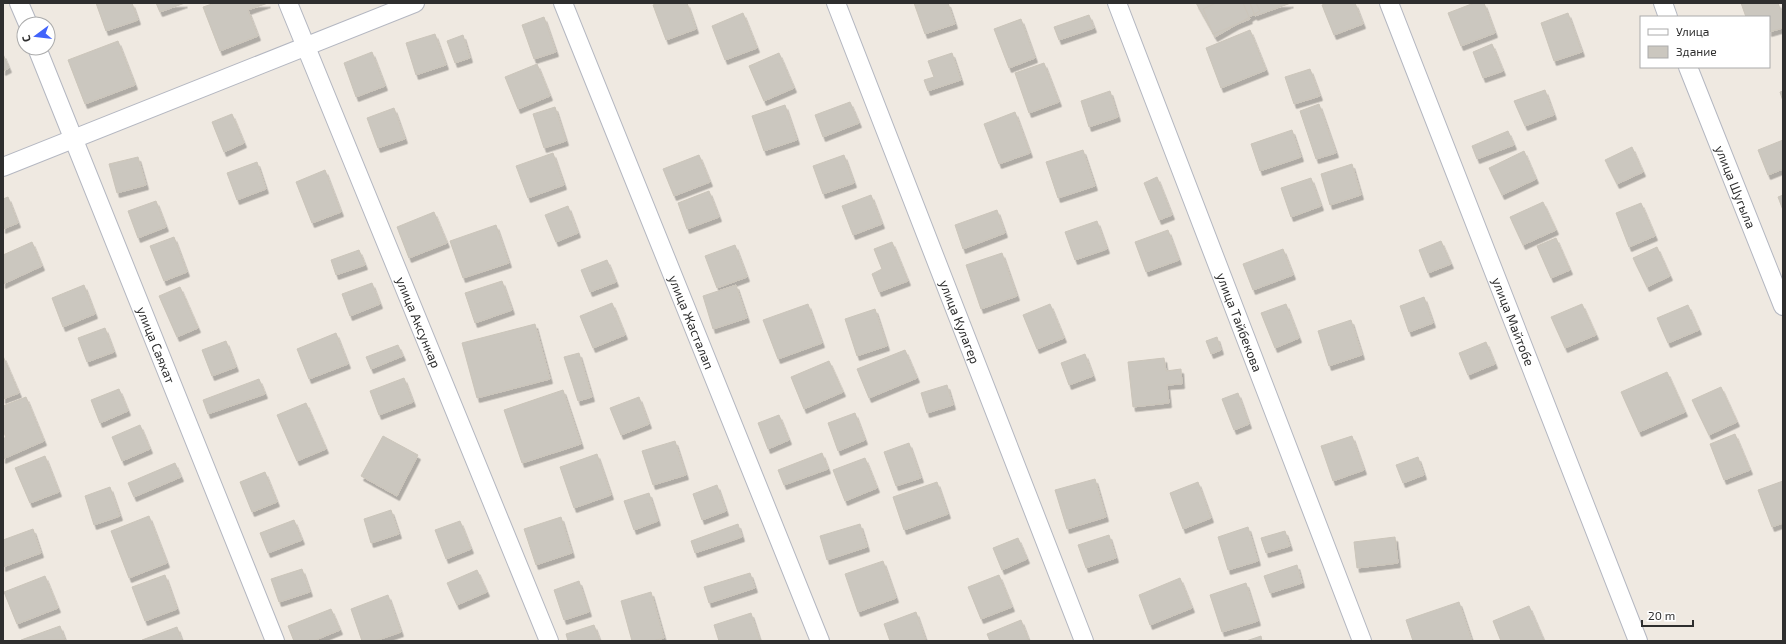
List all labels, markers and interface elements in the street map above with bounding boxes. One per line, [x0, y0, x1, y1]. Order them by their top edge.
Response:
north arrow [16, 16, 56, 56]
legend [1640, 16, 1770, 68]
text: Улица [1676, 24, 1709, 38]
text: С [19, 33, 33, 44]
text: Здание [1676, 44, 1717, 58]
street label: улица Шугыла [1712, 143, 1759, 231]
street label: улица Тайбекова [1213, 270, 1266, 374]
street label: улица Жасталап [665, 273, 718, 372]
street label: улица Аксункар [393, 274, 444, 370]
street label: улица Майтобе [1489, 275, 1538, 368]
street label: улица Кулагер [936, 278, 983, 366]
street label: улица Саяхат [134, 304, 179, 386]
scale bar [1642, 602, 1693, 628]
text: 20 m [1648, 608, 1675, 622]

